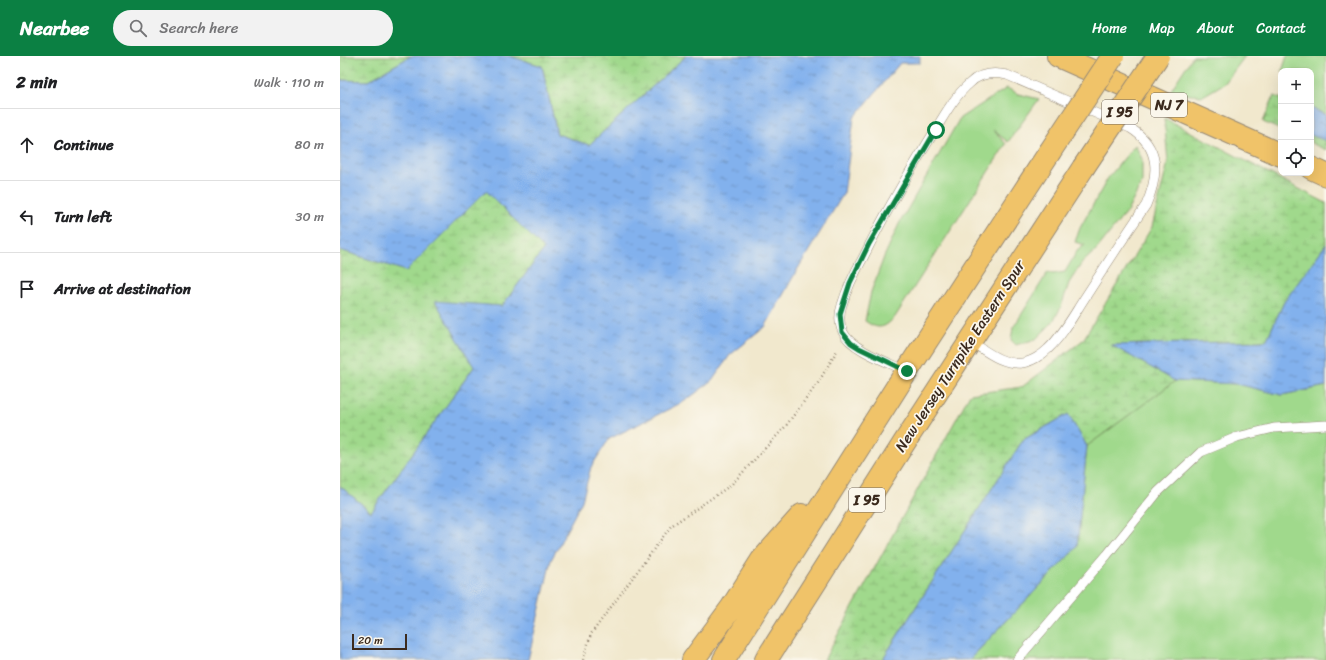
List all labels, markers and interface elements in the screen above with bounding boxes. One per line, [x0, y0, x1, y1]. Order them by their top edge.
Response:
search box [113, 10, 393, 46]
text: Nearbee [20, 12, 89, 45]
text: Search here [159, 15, 238, 41]
text: Home [1092, 16, 1127, 41]
text: Map [1149, 16, 1175, 41]
text: About [1197, 16, 1234, 41]
text: Contact [1256, 16, 1306, 41]
icon: search [127, 17, 149, 39]
text: 2 min [16, 67, 57, 97]
map controls [1278, 68, 1314, 176]
button: + [1278, 68, 1314, 104]
text: Walk · 110 m [254, 71, 324, 94]
road number: NJ 7 [1151, 93, 1187, 117]
road number: I 95 [1102, 100, 1138, 124]
button: − [1278, 104, 1314, 140]
route start [927, 121, 945, 139]
text: Continue [54, 132, 114, 158]
text: 80 m [295, 133, 324, 156]
icon: ahead [16, 134, 38, 156]
button: locate [1278, 140, 1314, 176]
text: Turn left [54, 204, 112, 230]
text: 30 m [295, 205, 324, 228]
icon: left [16, 206, 38, 228]
street label: New Jersey Turnpike Eastern Spur [888, 254, 1033, 457]
text: Arrive at destination [54, 276, 191, 302]
icon: arrive [16, 278, 38, 300]
route end [898, 362, 916, 380]
road number: I 95 [849, 488, 885, 512]
text: 20 m [358, 631, 383, 650]
scale bar [352, 632, 407, 651]

